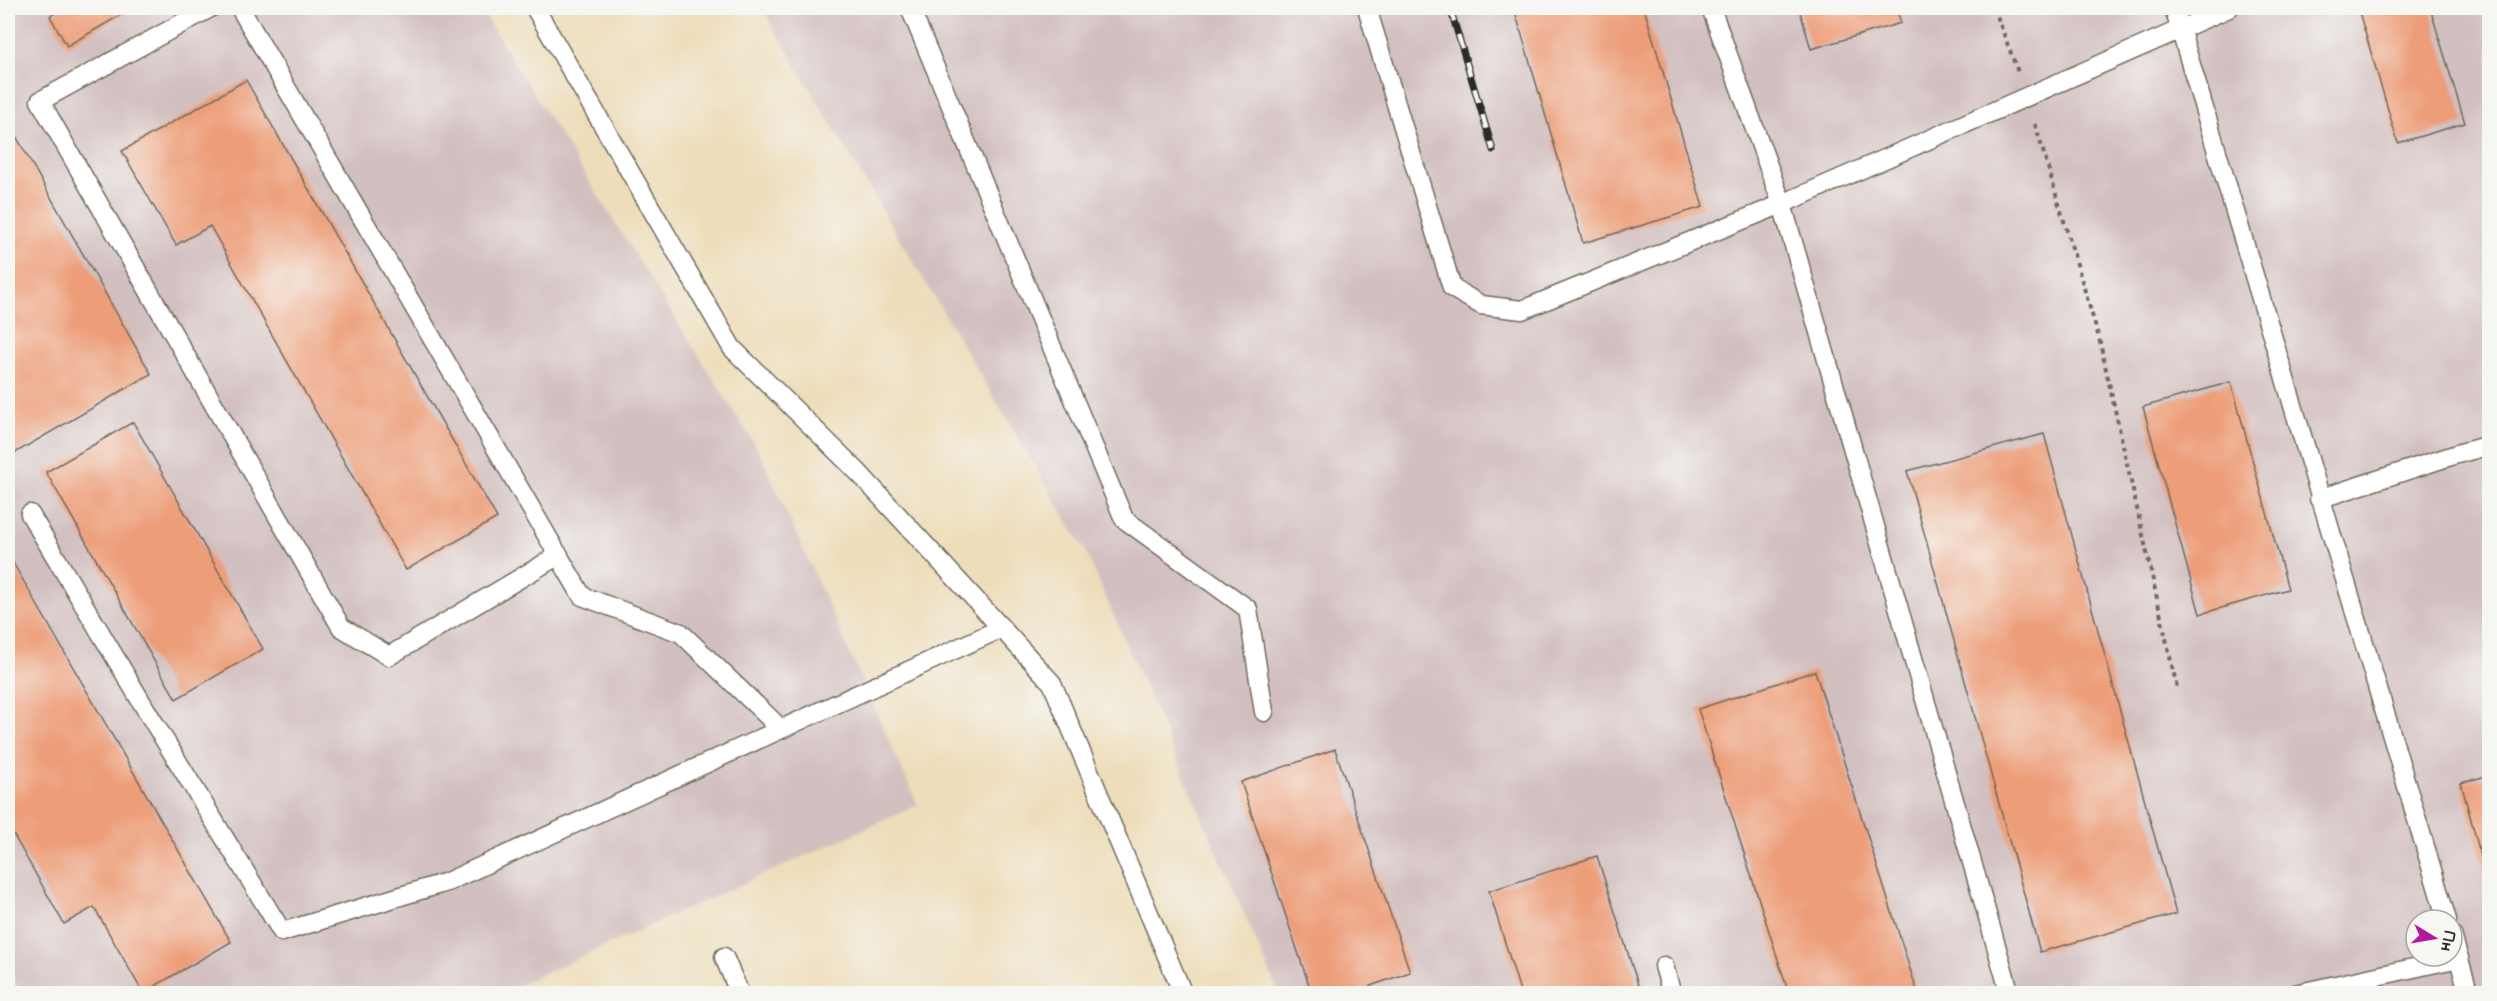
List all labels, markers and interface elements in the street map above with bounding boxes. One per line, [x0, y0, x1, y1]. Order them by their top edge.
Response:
north arrow [2404, 908, 2464, 968]
text: Пн [2436, 928, 2459, 953]

